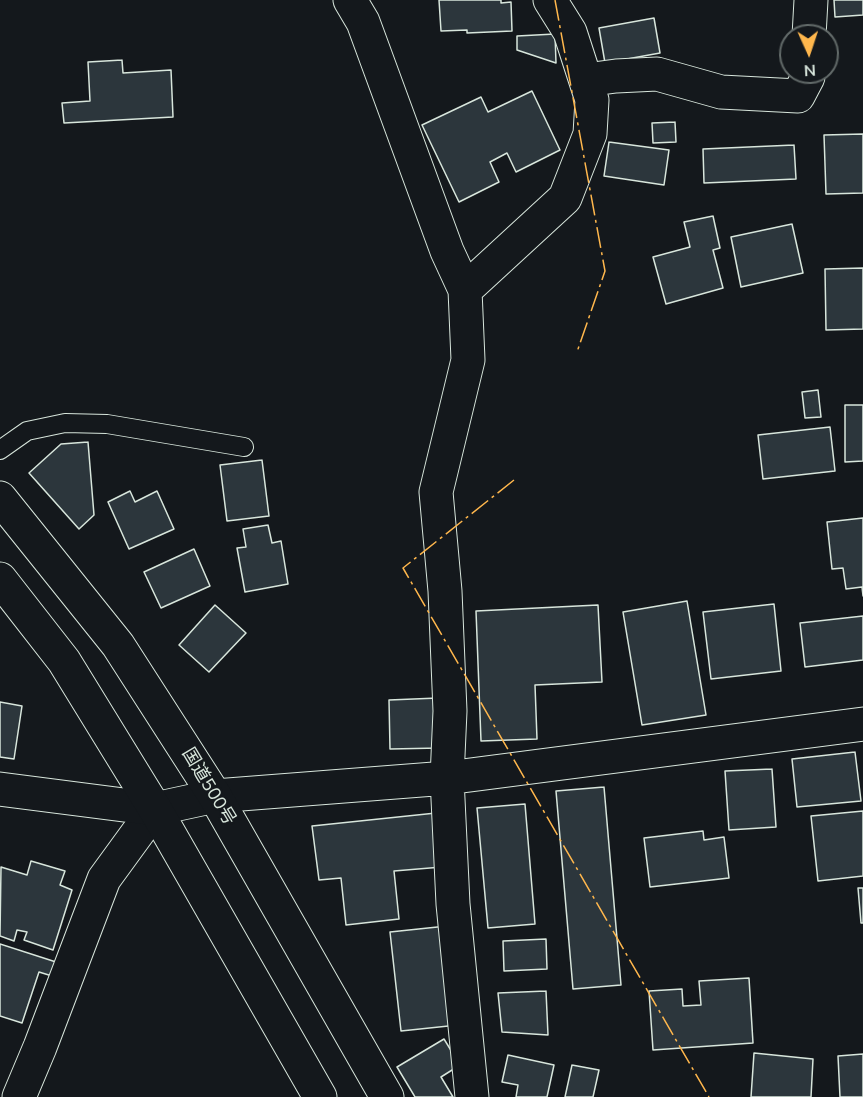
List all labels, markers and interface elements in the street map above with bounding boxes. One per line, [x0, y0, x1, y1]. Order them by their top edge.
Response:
north arrow [779, 24, 839, 84]
text: N [803, 59, 816, 81]
street label: 国道500号 [176, 744, 240, 830]

